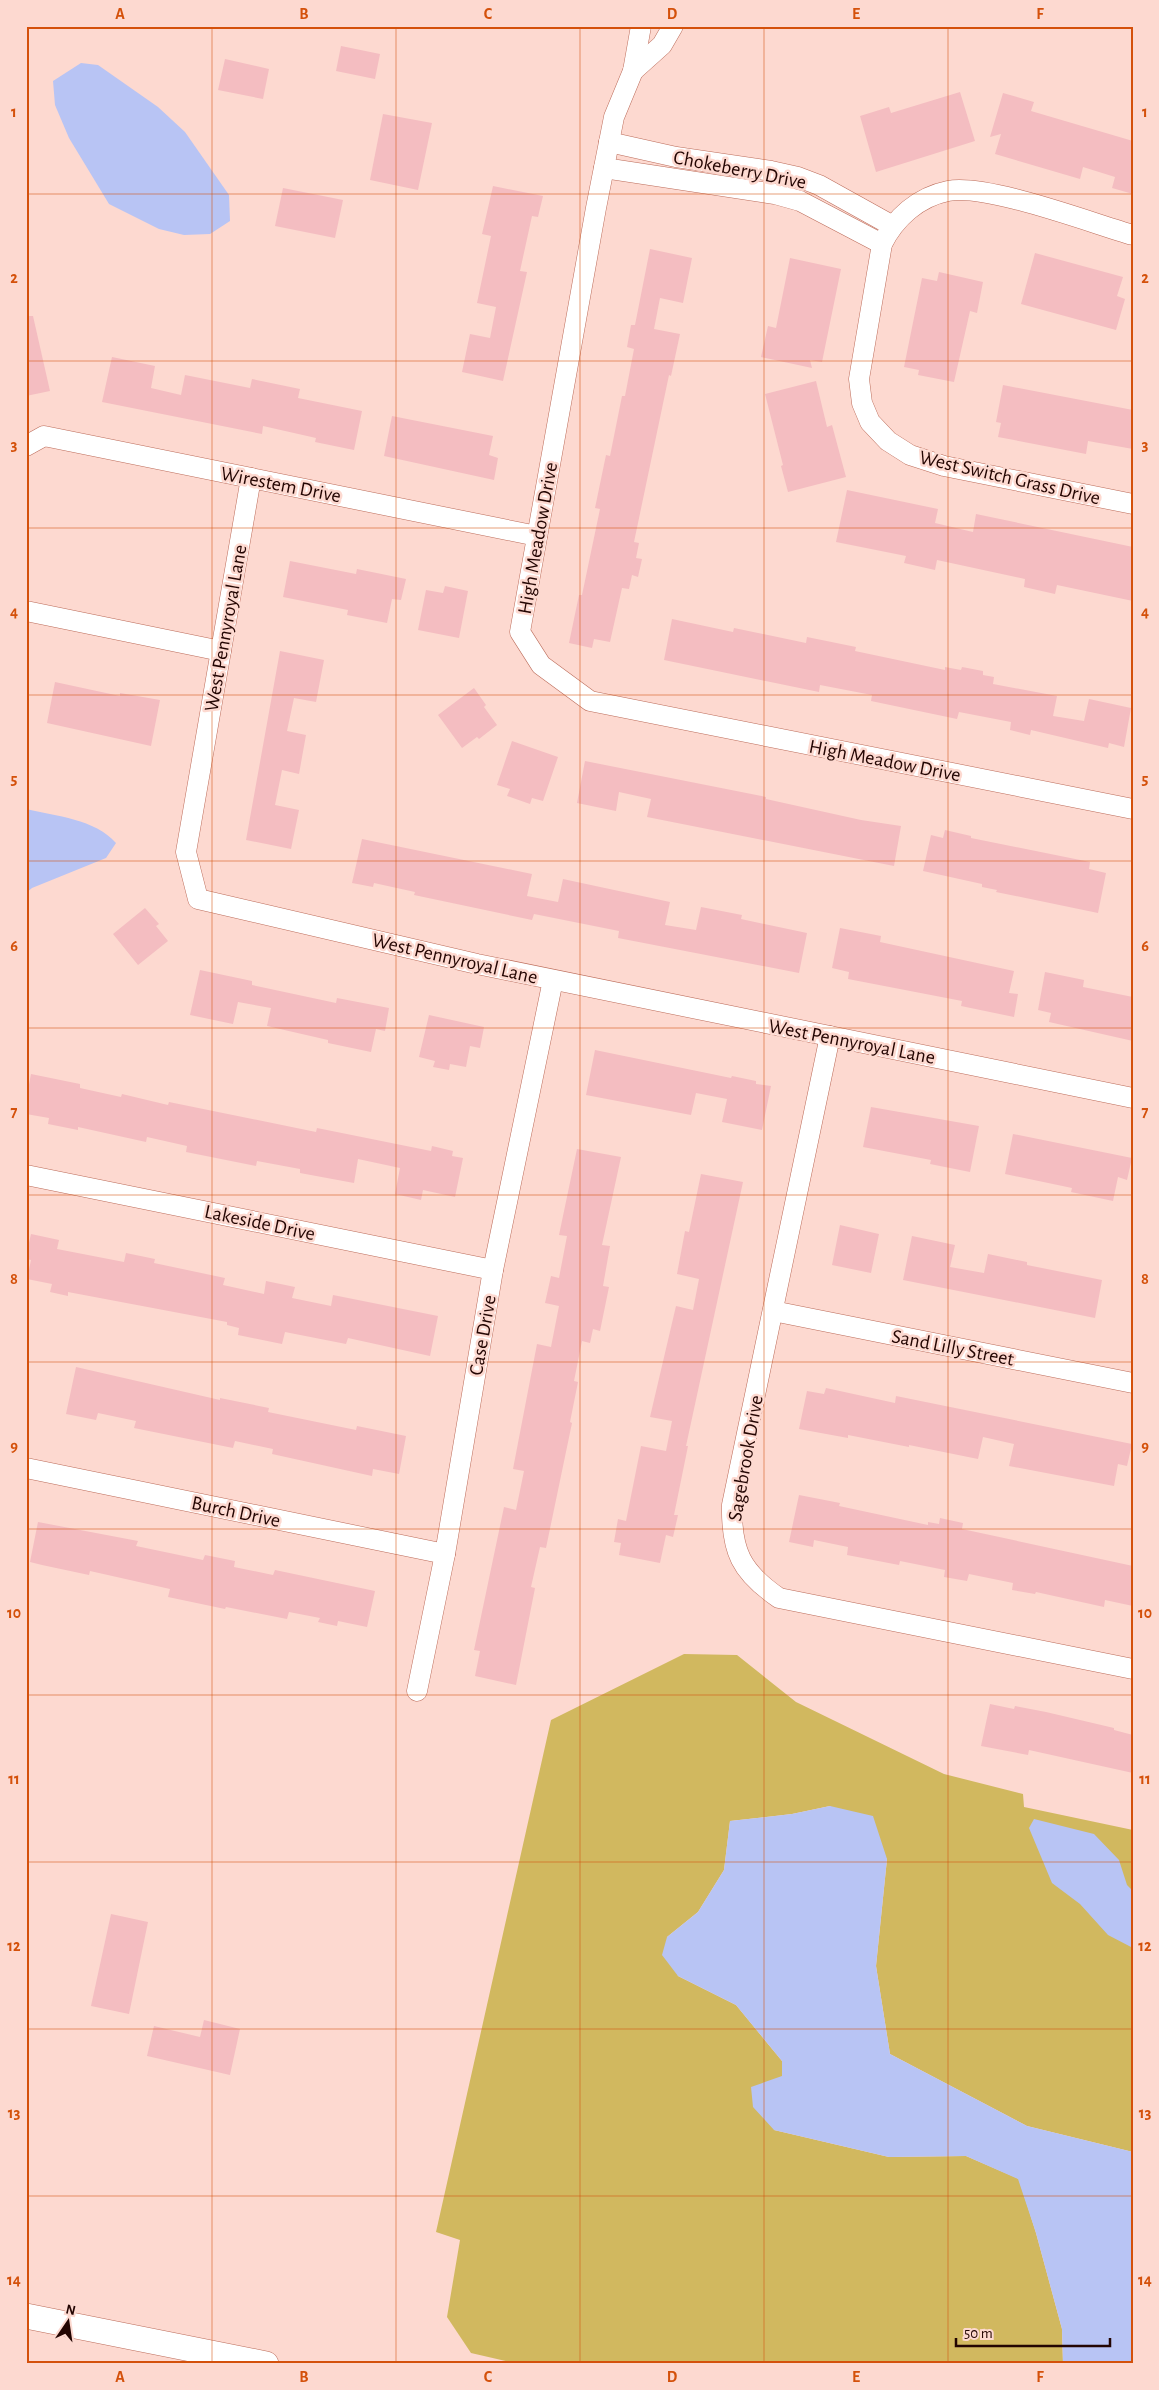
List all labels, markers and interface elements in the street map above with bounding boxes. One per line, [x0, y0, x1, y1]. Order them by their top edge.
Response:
text: A [115, 6, 125, 22]
text: B [299, 6, 309, 22]
text: C [484, 6, 493, 22]
text: D [667, 6, 678, 22]
text: E [852, 6, 860, 22]
text: F [1036, 6, 1044, 22]
text: 1 [11, 104, 17, 120]
text: 1 [1142, 104, 1148, 120]
street label: Chokeberry Drive [672, 147, 808, 193]
text: 2 [10, 270, 18, 286]
text: 2 [1141, 270, 1149, 286]
text: 3 [11, 437, 18, 453]
text: 3 [1142, 437, 1149, 453]
street label: West Switch Grass Drive [917, 447, 1102, 509]
street label: High Meadow Drive [515, 461, 561, 616]
street label: Wirestem Drive [219, 464, 343, 506]
street label: West Pennyroyal Lane [201, 543, 251, 713]
text: 4 [10, 604, 18, 620]
text: 4 [1141, 604, 1149, 620]
street label: High Meadow Drive [807, 736, 962, 785]
text: 5 [11, 771, 18, 787]
text: 5 [1142, 771, 1149, 787]
street label: West Pennyroyal Lane [370, 930, 539, 988]
text: 6 [10, 938, 18, 954]
text: 6 [1141, 938, 1149, 954]
street label: West Pennyroyal Lane [767, 1016, 937, 1068]
text: 7 [11, 1104, 18, 1120]
text: 7 [1142, 1104, 1149, 1120]
street label: Lakeside Drive [203, 1202, 317, 1244]
text: 8 [10, 1271, 18, 1287]
text: 8 [1141, 1271, 1149, 1287]
street label: Case Drive [466, 1293, 500, 1377]
street label: Sand Lilly Street [890, 1326, 1016, 1370]
street label: Sagebrook Drive [725, 1394, 767, 1523]
text: 9 [10, 1438, 18, 1454]
text: 9 [1141, 1438, 1149, 1454]
street label: Burch Drive [190, 1493, 282, 1531]
text: 10 [7, 1605, 21, 1621]
text: 10 [1138, 1605, 1152, 1621]
text: 11 [8, 1771, 20, 1787]
text: 11 [1139, 1771, 1151, 1787]
text: 12 [7, 1938, 21, 1954]
text: 12 [1138, 1938, 1152, 1954]
text: 13 [8, 2105, 20, 2121]
text: 13 [1139, 2105, 1151, 2121]
text: 14 [7, 2272, 21, 2288]
text: 14 [1138, 2272, 1152, 2288]
north arrow [42, 2298, 92, 2348]
text: N [64, 2302, 77, 2318]
scale bar [956, 2315, 1110, 2347]
text: 50 m [964, 2326, 993, 2341]
text: A [115, 2369, 125, 2385]
text: B [299, 2369, 309, 2385]
text: C [484, 2369, 493, 2385]
text: D [667, 2369, 678, 2385]
text: E [852, 2369, 860, 2385]
text: F [1036, 2369, 1044, 2385]

